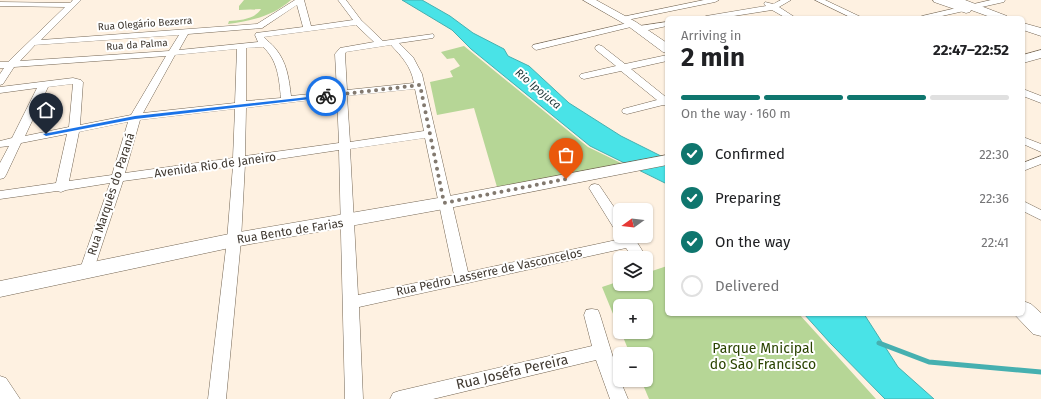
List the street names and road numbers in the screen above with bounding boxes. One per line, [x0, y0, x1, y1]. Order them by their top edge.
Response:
street label: Rua Olegário Bezerra [97, 15, 193, 33]
street label: Rua da Palma [106, 37, 168, 53]
street label: Rua Marquês do Paraná [85, 131, 137, 257]
street label: Avenida Rio de Janeiro [153, 150, 277, 180]
street label: Rua Bento de Farias [236, 216, 345, 246]
street label: Rua Pedro Lasserre de Vasconcelos [395, 245, 584, 299]
street label: Rua Joséfa Pereira [454, 351, 570, 393]

